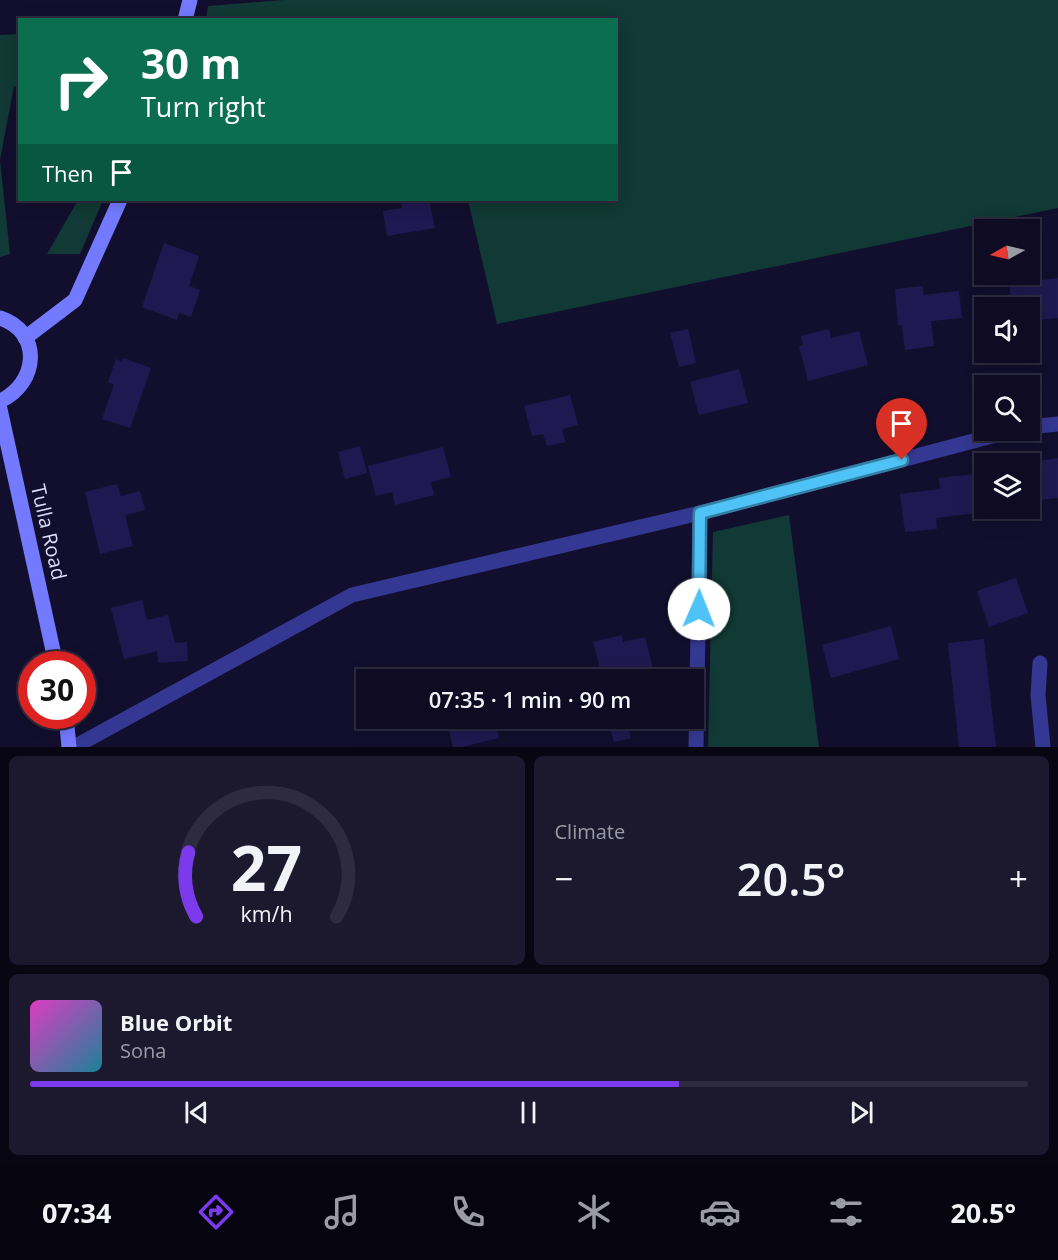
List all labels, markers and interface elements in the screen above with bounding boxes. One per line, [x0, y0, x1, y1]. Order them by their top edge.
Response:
text: 30 m [141, 34, 241, 91]
icon: right [42, 42, 120, 120]
text: Turn right [141, 88, 266, 125]
icon: arrive [105, 156, 138, 189]
text: Then [42, 158, 93, 188]
north arrow [974, 219, 1040, 285]
map controls [974, 219, 1040, 519]
button: sound [974, 297, 1040, 363]
button: search [974, 375, 1040, 441]
pin [876, 398, 927, 460]
icon: arrive [885, 407, 918, 440]
button: layers [974, 453, 1040, 519]
street label: Tulla Road [25, 482, 73, 582]
position arrow [667, 577, 731, 641]
speed limit sign: 30 [18, 651, 96, 729]
text: 07:35 · 1 min · 90 m [429, 684, 631, 714]
text: Climate [555, 818, 625, 845]
text: 27 [231, 824, 302, 909]
text: 20.5° [737, 848, 846, 909]
text: − [555, 856, 573, 901]
text: + [1009, 856, 1028, 901]
text: km/h [241, 900, 293, 929]
text: Blue Orbit [120, 1007, 232, 1037]
text: Sona [120, 1037, 166, 1064]
icon: previous [180, 1096, 213, 1129]
icon: pause [512, 1096, 545, 1129]
icon: next [845, 1096, 878, 1129]
icon: directions [195, 1191, 237, 1233]
icon: music [321, 1191, 363, 1233]
icon: phone [447, 1191, 489, 1233]
icon: climate [573, 1191, 615, 1233]
icon: car [699, 1191, 741, 1233]
icon: filters [825, 1191, 867, 1233]
text: 07:34 [42, 1194, 111, 1231]
text: 20.5° [950, 1194, 1016, 1231]

